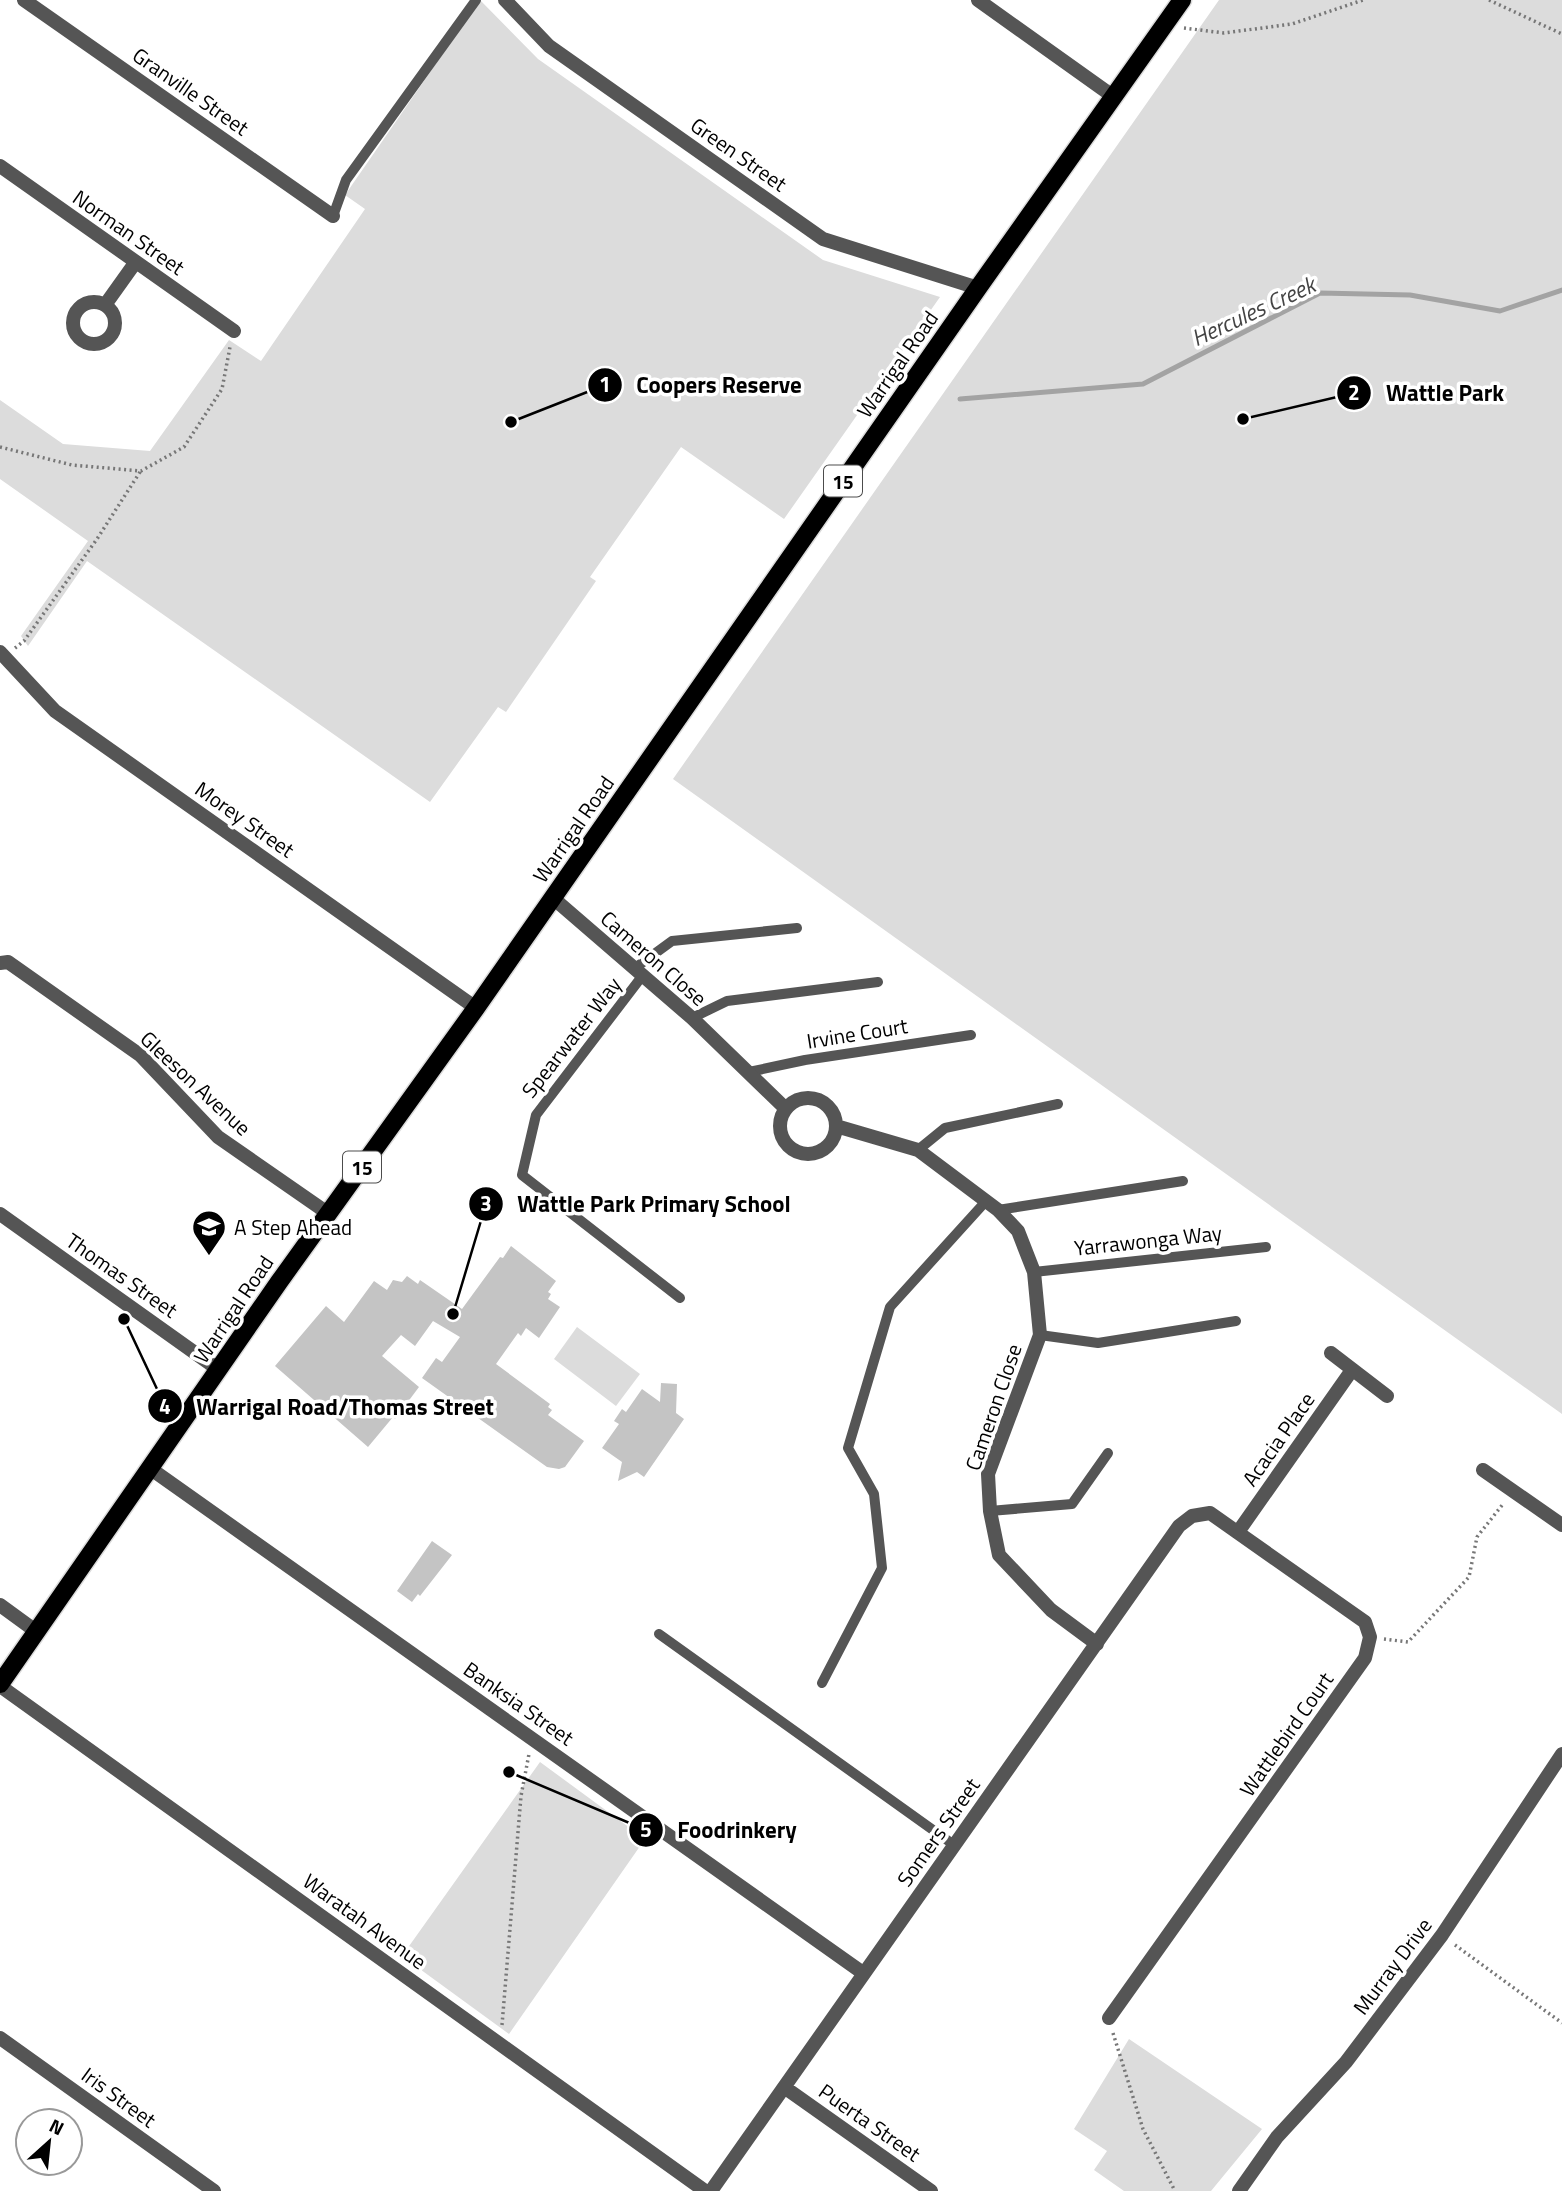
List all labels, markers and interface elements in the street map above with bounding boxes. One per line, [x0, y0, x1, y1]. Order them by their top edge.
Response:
street label: Granville Street [126, 39, 256, 143]
street label: Green Street [684, 109, 794, 199]
street label: Norman Street [66, 181, 192, 283]
water label: Hercules Creek [1185, 266, 1323, 355]
street label: Warrigal Road [848, 304, 946, 424]
callout: Coopers Reserve [588, 363, 816, 407]
text: Coopers Reserve [636, 367, 802, 402]
text: 1 [599, 368, 611, 400]
callout: Wattle Park [1337, 371, 1518, 415]
text: Wattle Park [1386, 375, 1504, 410]
text: 2 [1348, 376, 1360, 408]
road number: 15 [824, 466, 862, 496]
street label: Warrigal Road [524, 769, 622, 889]
street label: Morey Street [189, 773, 302, 865]
street label: Cameron Close [594, 903, 714, 1013]
street label: Spearwater Way [513, 970, 629, 1104]
street label: Irvine Court [804, 1009, 910, 1057]
street label: Gleeson Avenue [133, 1023, 259, 1143]
road number: 15 [343, 1152, 381, 1182]
callout: Wattle Park Primary School [469, 1182, 805, 1226]
text: Wattle Park Primary School [517, 1186, 791, 1221]
text: 3 [480, 1187, 492, 1219]
school or university icon: A Step Ahead [190, 1208, 228, 1257]
place label: A Step Ahead [234, 1211, 352, 1243]
street label: Yarrawonga Way [1072, 1216, 1224, 1264]
street label: Thomas Street [60, 1225, 185, 1326]
street label: Warrigal Road [185, 1249, 281, 1369]
street label: Cameron Close [956, 1339, 1030, 1475]
callout: Warrigal Road/Thomas Street [147, 1384, 508, 1428]
street label: Acacia Place [1234, 1385, 1322, 1493]
text: Warrigal Road/Thomas Street [196, 1389, 494, 1424]
text: 4 [159, 1390, 171, 1422]
street label: Banksia Street [457, 1653, 581, 1753]
street label: Wattlebird Court [1231, 1665, 1341, 1803]
street label: Somers Street [889, 1771, 988, 1893]
callout: Foodrinkery [628, 1808, 811, 1852]
text: Foodrinkery [677, 1812, 797, 1847]
text: 5 [640, 1813, 652, 1845]
street label: Waratah Avenue [297, 1865, 433, 1977]
street label: Murray Drive [1345, 1911, 1439, 2021]
street label: Iris Street [75, 2059, 164, 2135]
street label: Puerta Street [812, 2075, 928, 2169]
north arrow [14, 2107, 84, 2177]
text: N [44, 2110, 69, 2142]

